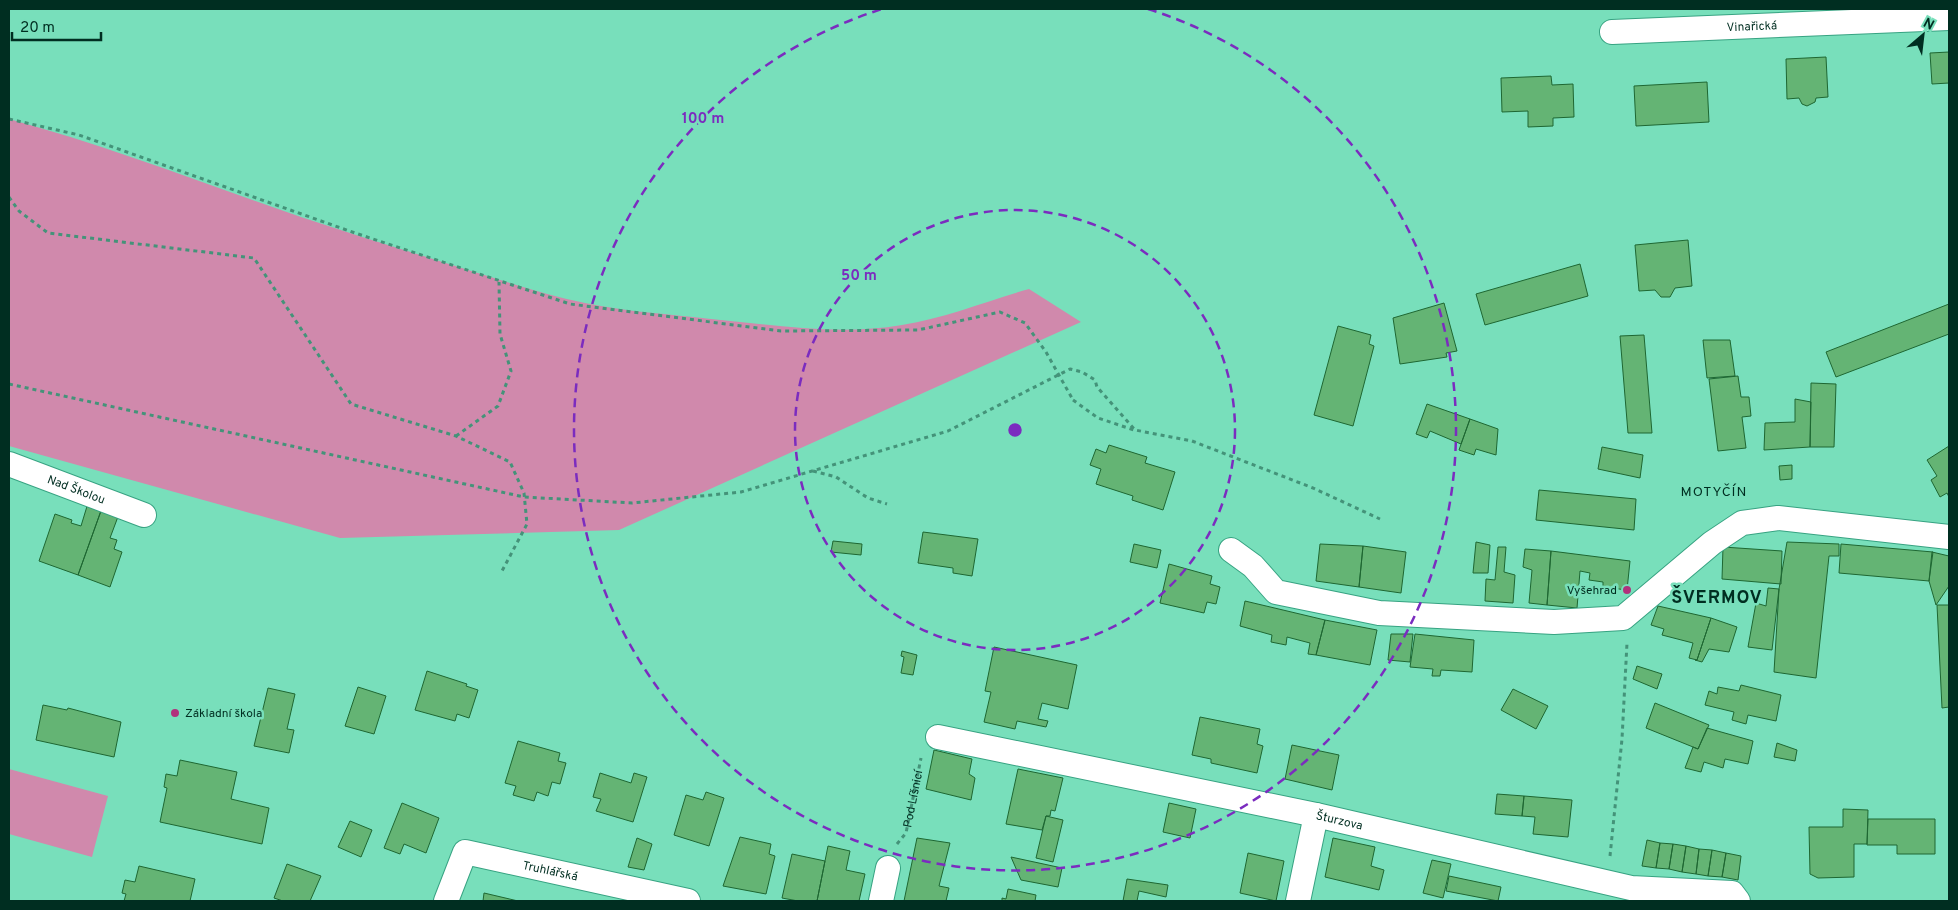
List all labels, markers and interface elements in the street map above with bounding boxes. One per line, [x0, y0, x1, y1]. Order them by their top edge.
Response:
scale bar [12, 10, 101, 42]
north arrow [1898, 10, 1948, 60]
text: N [1920, 15, 1937, 35]
street label: Vinařická [1726, 18, 1778, 36]
text: 20 m [20, 19, 55, 38]
text: 100 m [682, 110, 724, 129]
text: 50 m [841, 267, 877, 286]
centre of rings [1006, 421, 1024, 439]
street label: Nad Školou [45, 472, 107, 509]
district label: MOTYČÍN [1681, 483, 1747, 501]
place label: Vyšehrad [1567, 583, 1617, 599]
marker: Vyšehrad [1621, 584, 1633, 596]
district label: ŠVERMOV [1671, 585, 1763, 610]
place label: Základní škola [185, 706, 262, 722]
marker: Základní škola [169, 707, 181, 719]
street label: Pod Líšnicí [900, 768, 928, 829]
street label: Šturzova [1314, 808, 1364, 835]
street label: Truhlářská [521, 858, 579, 886]

